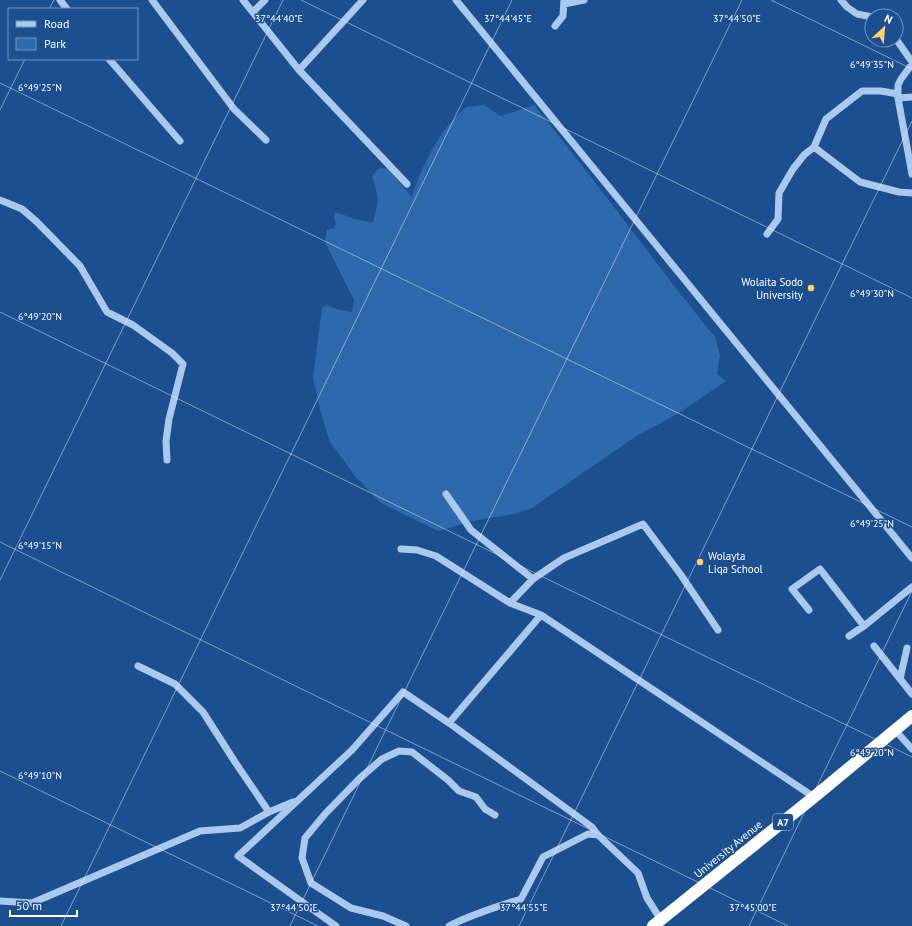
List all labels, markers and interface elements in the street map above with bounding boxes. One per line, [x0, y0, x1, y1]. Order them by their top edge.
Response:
legend [8, 8, 138, 60]
north arrow [864, 8, 904, 48]
text: N [882, 11, 895, 27]
text: 37°44'40"E [255, 12, 303, 25]
text: 37°44'45"E [484, 12, 532, 25]
text: 37°44'50"E [713, 12, 761, 25]
text: Road [44, 16, 69, 31]
text: Park [44, 36, 66, 51]
text: 6°49'35"N [850, 58, 894, 71]
text: 6°49'25"N [18, 81, 62, 94]
place label: Wolaita Sodo University [741, 275, 804, 302]
marker: Wolaita Sodo University [806, 283, 816, 293]
text: 6°49'30"N [850, 287, 894, 300]
text: 6°49'20"N [18, 310, 62, 323]
text: 6°49'25"N [850, 517, 894, 530]
text: 6°49'15"N [18, 539, 62, 552]
place label: Wolayta Liqa School [708, 549, 764, 576]
marker: Wolayta Liqa School [695, 557, 705, 567]
text: 6°49'20"N [850, 746, 894, 759]
text: 6°49'10"N [18, 769, 62, 782]
road number: A7 [773, 814, 793, 830]
street label: University Avenue [691, 817, 765, 881]
scale bar [10, 892, 77, 918]
text: 50 m [16, 898, 42, 913]
text: 37°44'50"E [270, 901, 318, 914]
text: 37°44'55"E [500, 901, 548, 914]
text: 37°45'00"E [729, 901, 777, 914]

